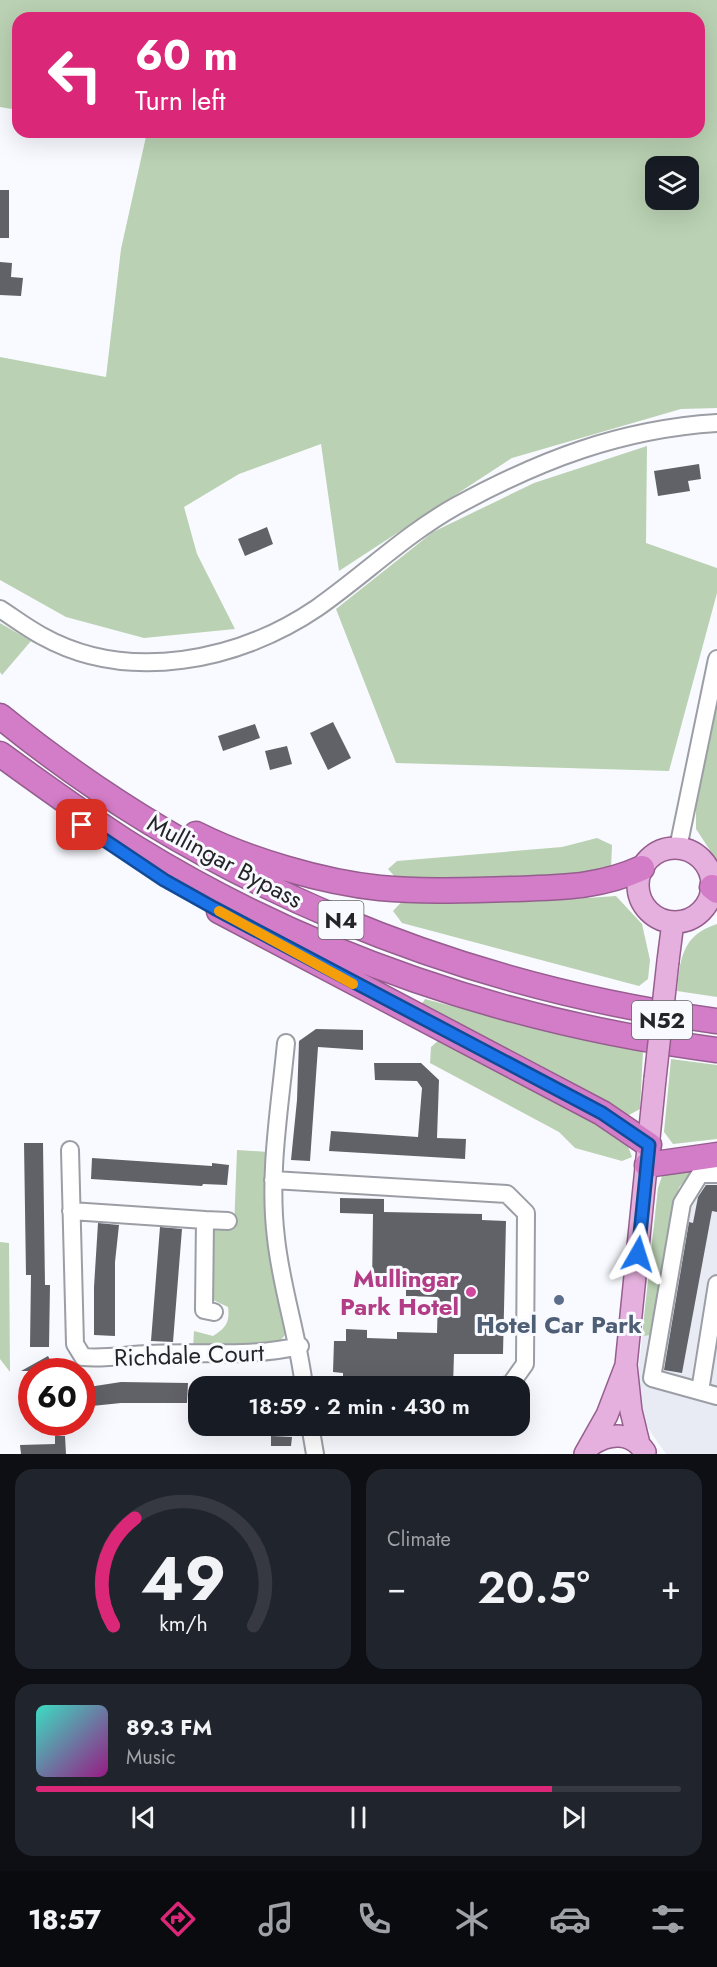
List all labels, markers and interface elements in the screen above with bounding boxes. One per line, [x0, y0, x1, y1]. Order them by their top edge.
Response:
text: 60 m [135, 25, 238, 86]
icon: left [36, 36, 114, 114]
text: Turn left [135, 81, 225, 120]
map controls [645, 156, 699, 210]
button: layers [645, 156, 699, 210]
pin [56, 799, 107, 850]
street label: Mullingar Bypass [141, 805, 309, 917]
icon: arrive [65, 808, 98, 841]
road number: N4 [318, 901, 364, 939]
road number: N52 [632, 1001, 692, 1039]
position arrow [606, 1222, 670, 1286]
place label: Mullingar Park Hotel [340, 1261, 459, 1324]
marker: Mullingar Park Hotel [464, 1285, 478, 1299]
marker: Hotel Car Park [552, 1293, 566, 1307]
place label: Hotel Car Park [476, 1307, 642, 1342]
street label: Richdale Court [113, 1335, 265, 1375]
speed limit sign: 60 [18, 1358, 96, 1436]
text: 18:59 · 2 min · 430 m [248, 1390, 470, 1422]
text: Climate [387, 1525, 451, 1554]
text: 49 [140, 1533, 226, 1623]
text: 20.5° [477, 1555, 590, 1620]
text: − [387, 1564, 406, 1611]
text: + [661, 1564, 681, 1611]
text: km/h [159, 1608, 207, 1639]
text: 89.3 FM [126, 1711, 212, 1743]
text: Music [126, 1743, 176, 1772]
icon: previous [127, 1801, 160, 1834]
icon: pause [342, 1801, 375, 1834]
icon: next [557, 1801, 590, 1834]
icon: directions [157, 1898, 199, 1940]
icon: music [255, 1898, 297, 1940]
icon: phone [353, 1898, 395, 1940]
icon: climate [451, 1898, 493, 1940]
icon: car [549, 1898, 591, 1940]
icon: filters [647, 1898, 689, 1940]
text: 18:57 [28, 1900, 101, 1939]

